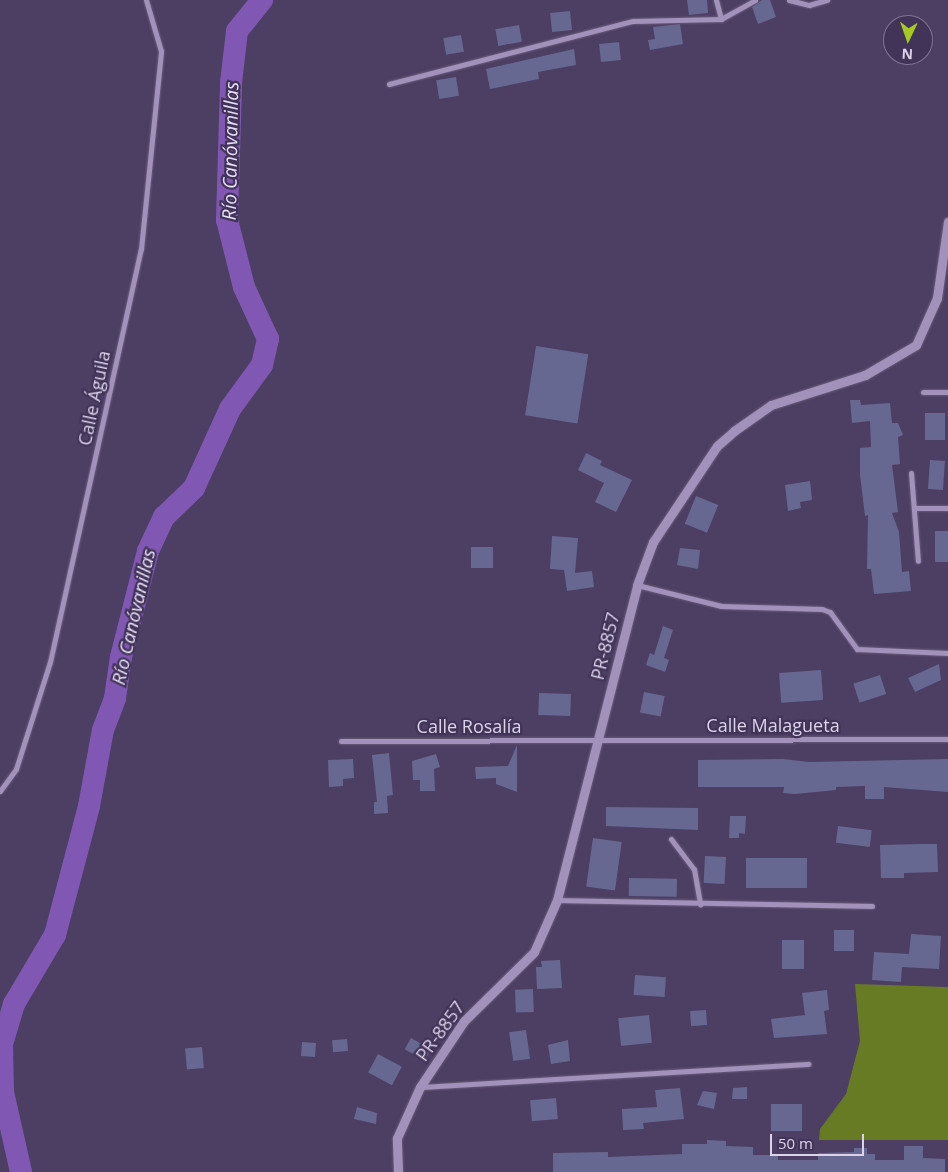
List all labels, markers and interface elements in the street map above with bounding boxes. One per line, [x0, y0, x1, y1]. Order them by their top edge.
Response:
north arrow [883, 15, 933, 65]
text: N [901, 45, 913, 64]
water label: Río Canóvanillas [218, 82, 244, 220]
street label: Calle Águila [73, 349, 115, 447]
water label: Río Canóvanillas [107, 547, 161, 687]
street label: PR-8857 [586, 610, 624, 682]
street label: Calle Malagueta [706, 714, 840, 736]
street label: Calle Rosalía [417, 715, 521, 737]
street label: PR-8857 [411, 997, 469, 1065]
scale bar [773, 1124, 867, 1156]
text: 50 m [778, 1133, 813, 1153]

